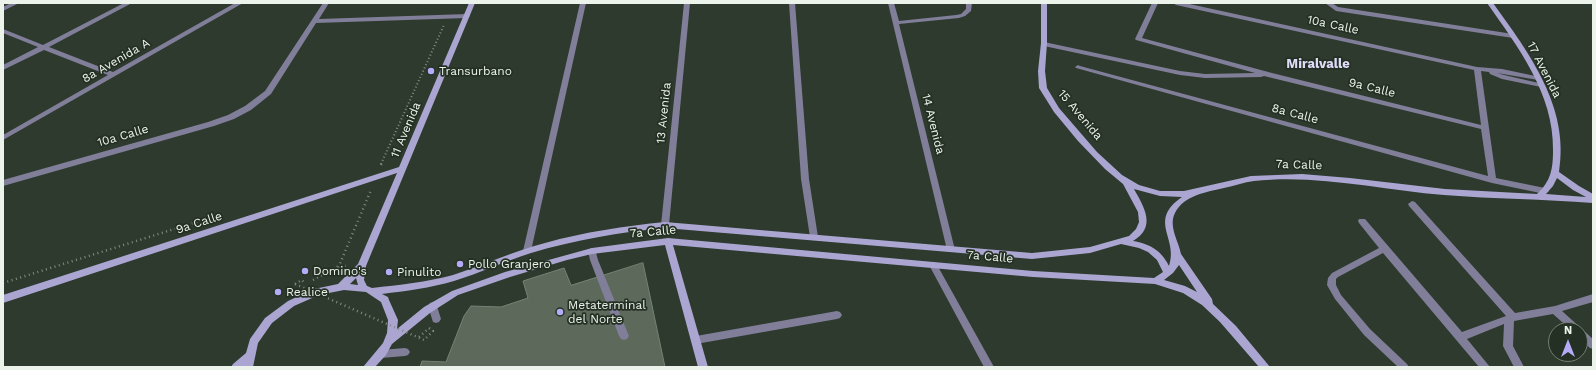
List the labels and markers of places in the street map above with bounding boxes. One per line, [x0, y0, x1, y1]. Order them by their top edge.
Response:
place label: Transurbano [439, 64, 512, 78]
marker: Transurbano [426, 66, 436, 76]
place label: Pollo Granjero [468, 257, 551, 271]
marker: Pollo Granjero [455, 259, 465, 269]
place label: Domino's [313, 264, 367, 278]
place label: Pinulito [397, 265, 441, 279]
marker: Domino's [300, 266, 310, 276]
marker: Pinulito [384, 267, 394, 277]
place label: Realice [286, 285, 328, 299]
marker: Realice [273, 287, 283, 297]
place label: Metaterminal del Norte [568, 298, 646, 326]
marker: Metaterminal del Norte [555, 307, 565, 317]

